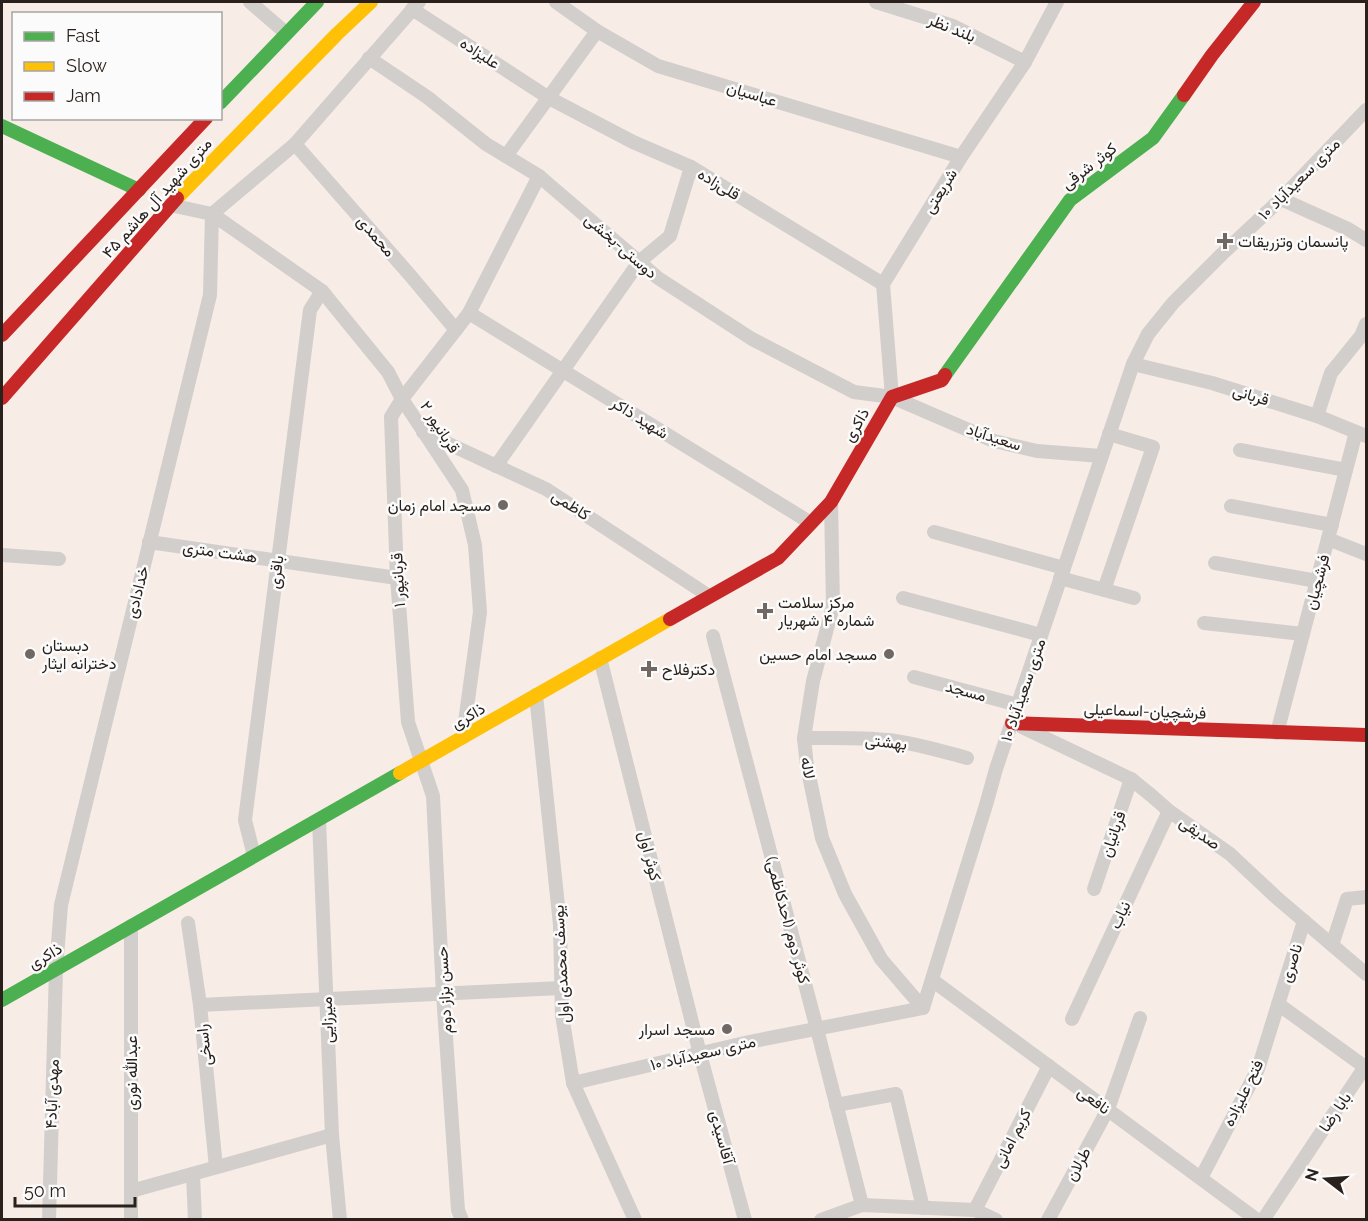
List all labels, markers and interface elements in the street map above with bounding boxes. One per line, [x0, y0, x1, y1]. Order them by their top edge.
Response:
street label: بلند نظر [924, 10, 978, 47]
legend [12, 12, 222, 120]
text: Fast [66, 25, 100, 46]
street label: علیزاده [456, 33, 503, 74]
text: Slow [66, 55, 107, 76]
street label: عباسیان [725, 77, 779, 111]
text: Jam [66, 85, 101, 106]
street label: ۴۵ متری شهید آل هاشم [98, 134, 217, 262]
street label: ۱۰ متری سعیدآباد [1254, 134, 1344, 224]
street label: کوثر شرقی [1058, 139, 1121, 194]
street label: قلی‌زاده [694, 164, 744, 205]
street label: شریعتی [919, 165, 962, 217]
street label: دوستی-بخشی [580, 209, 661, 283]
street label: محمدی [352, 212, 399, 261]
marker: پانسمان وتزریقات [1216, 232, 1234, 250]
place label: پانسمان وتزریقات [1238, 232, 1348, 253]
street label: قربانی [1230, 381, 1271, 410]
street label: شهید ذاکر [607, 393, 672, 444]
street label: قربانپور ۲ [414, 397, 464, 458]
street label: ذاکری [839, 405, 874, 446]
street label: سعیدآباد [964, 419, 1024, 455]
street label: کاظمی [548, 486, 594, 525]
place label: مسجد امام زمان [388, 496, 491, 516]
marker: مسجد امام زمان [496, 498, 510, 512]
street label: هشت متری [181, 537, 259, 568]
street label: قربانپور ۱ [387, 552, 411, 608]
street label: فرشچیان [1300, 552, 1335, 612]
street label: باقری [265, 554, 288, 590]
street label: خدادادی [121, 564, 154, 620]
place label: مرکز سلامت شماره ۴ شهریار [777, 593, 874, 631]
marker: مرکز سلامت شماره ۴ شهریار [756, 602, 774, 620]
place label: دبستان دخترانه ایثار [41, 636, 116, 674]
street label: ۱۰ متری سعیدآباد [996, 636, 1050, 744]
place label: مسجد امام حسین [759, 645, 877, 665]
marker: دبستان دخترانه ایثار [23, 647, 37, 661]
marker: مسجد امام حسین [882, 647, 896, 661]
marker: دکترفلاح [640, 660, 658, 678]
place label: دکترفلاح [662, 660, 715, 681]
street label: مسجد [944, 676, 988, 706]
street label: ذاکری [448, 699, 489, 734]
street label: فرشچیان-اسماعیلی [1083, 699, 1207, 725]
street label: بهشتی [864, 730, 908, 755]
street label: لاله [797, 756, 819, 780]
street label: قربانیان [1096, 809, 1131, 860]
street label: صدیقی [1175, 812, 1224, 855]
street label: کوثر اول [634, 829, 665, 883]
street label: کوثر دوم (احدکاظمی) [761, 854, 814, 986]
street label: نیاب [1105, 898, 1135, 932]
street label: یوسف محمدی اول [548, 904, 575, 1023]
street label: ذاکری [25, 939, 66, 974]
street label: ناصری [1276, 941, 1307, 985]
street label: حسن بزاز دوم [432, 946, 457, 1034]
street label: میرزایی [317, 996, 338, 1044]
place label: مسجد اسرار [638, 1020, 715, 1040]
marker: مسجد اسرار [720, 1022, 734, 1036]
street label: راسخی [192, 1023, 217, 1067]
street label: ۱۰ متری سعیدآباد [648, 1032, 758, 1075]
street label: عبدالله نوری [122, 1035, 142, 1111]
street label: فتح علیزاده [1219, 1057, 1269, 1130]
street label: مهدی آباد۴ [41, 1059, 64, 1129]
street label: نافعی [1073, 1082, 1114, 1119]
street label: بابا رضا [1315, 1089, 1356, 1136]
street label: کریم امانی [989, 1105, 1036, 1171]
street label: آقاسیدی [705, 1108, 738, 1167]
street label: طرلان [1061, 1144, 1096, 1185]
north arrow [1296, 1149, 1356, 1209]
text: N [1301, 1166, 1323, 1183]
scale bar [15, 1170, 135, 1208]
text: 50 m [24, 1180, 66, 1201]

